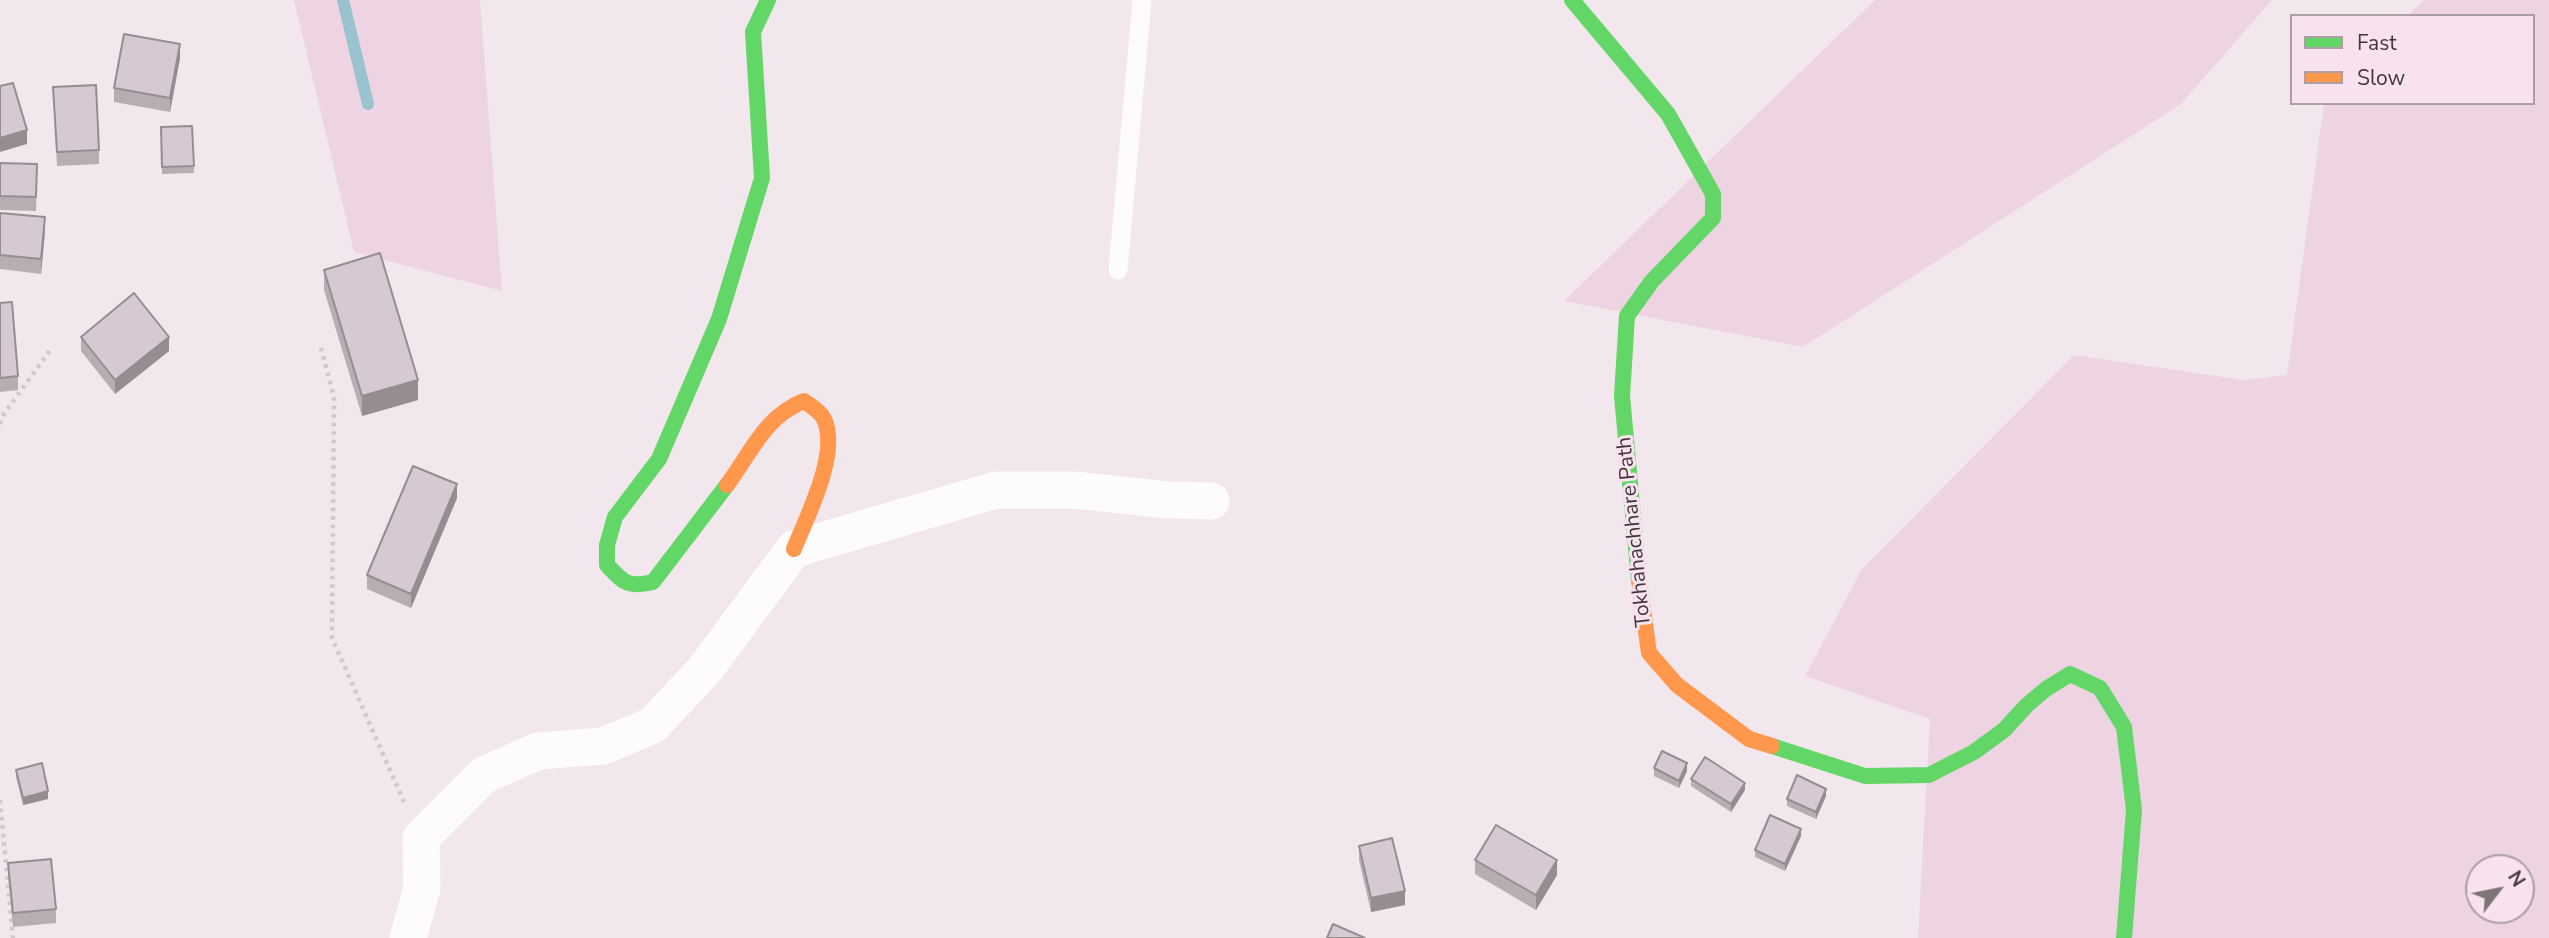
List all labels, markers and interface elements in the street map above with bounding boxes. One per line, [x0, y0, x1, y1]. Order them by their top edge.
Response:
legend [2290, 14, 2535, 105]
text: Fast [2357, 29, 2397, 57]
text: Slow [2357, 64, 2405, 92]
street label: Tokhahachhare Path [1612, 436, 1658, 628]
north arrow [2465, 854, 2535, 924]
text: N [2501, 866, 2531, 892]

